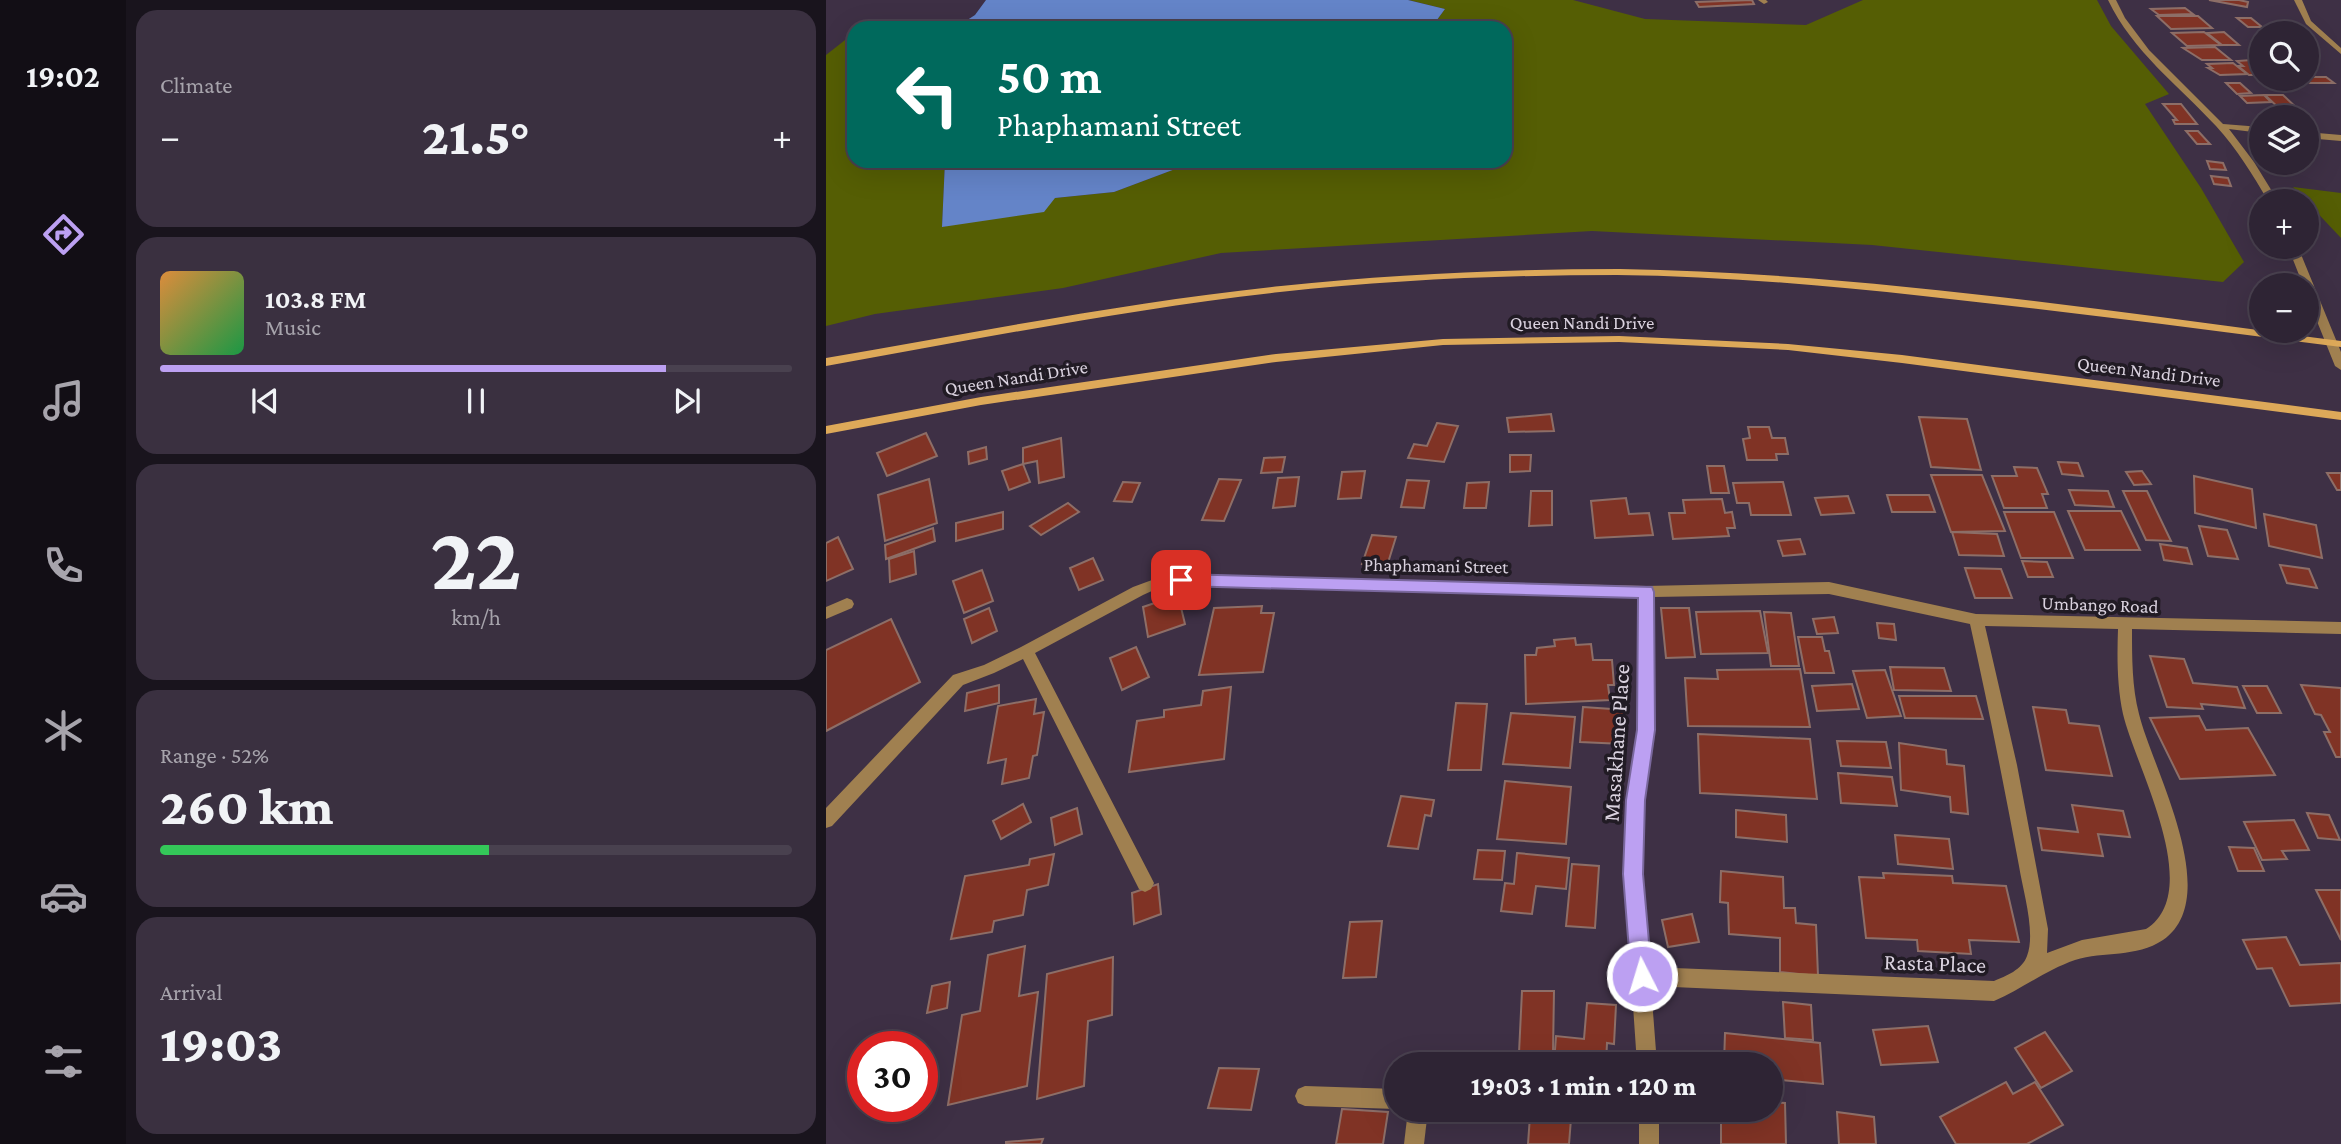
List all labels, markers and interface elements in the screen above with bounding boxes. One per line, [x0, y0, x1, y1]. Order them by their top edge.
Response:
map controls [2249, 21, 2319, 343]
button: search [2249, 21, 2319, 91]
icon: left [882, 49, 973, 140]
text: 50 m [997, 49, 1102, 104]
text: 19:02 [26, 58, 100, 94]
text: Climate [160, 72, 232, 98]
button: layers [2249, 105, 2319, 175]
text: 21.5° [422, 107, 530, 165]
text: Phaphamani Street [997, 107, 1241, 143]
text: − [160, 115, 180, 157]
text: + [772, 115, 792, 157]
button: + [2249, 189, 2319, 259]
icon: directions [39, 210, 88, 259]
button: − [2249, 273, 2319, 343]
text: 103.8 FM [265, 285, 366, 314]
street label: Queen Nandi Drive [1510, 312, 1654, 333]
text: Music [265, 314, 321, 340]
street label: Queen Nandi Drive [2076, 352, 2222, 391]
street label: Queen Nandi Drive [943, 356, 1089, 399]
icon: music [39, 376, 88, 425]
icon: previous [246, 382, 284, 420]
icon: pause [457, 382, 495, 420]
icon: next [668, 382, 706, 420]
text: 22 [430, 507, 522, 609]
icon: phone [39, 541, 88, 590]
pin [1151, 550, 1211, 610]
street label: Phaphamani Street [1363, 554, 1509, 577]
icon: arrive [1162, 561, 1200, 599]
street label: Umbango Road [2041, 592, 2159, 617]
text: km/h [451, 604, 501, 630]
street label: Masakhane Place [1598, 663, 1634, 823]
icon: climate [39, 706, 88, 755]
text: Range · 52% [160, 742, 269, 768]
text: 260 km [160, 777, 333, 835]
icon: car [39, 872, 88, 921]
position arrow [1605, 939, 1679, 1013]
street label: Rasta Place [1883, 948, 1987, 978]
text: Arrival [160, 979, 223, 1005]
text: 19:03 [160, 1014, 282, 1072]
speed limit sign: 30 [847, 1031, 938, 1122]
icon: filters [39, 1037, 88, 1086]
text: 19:03 · 1 min · 120 m [1471, 1072, 1696, 1101]

